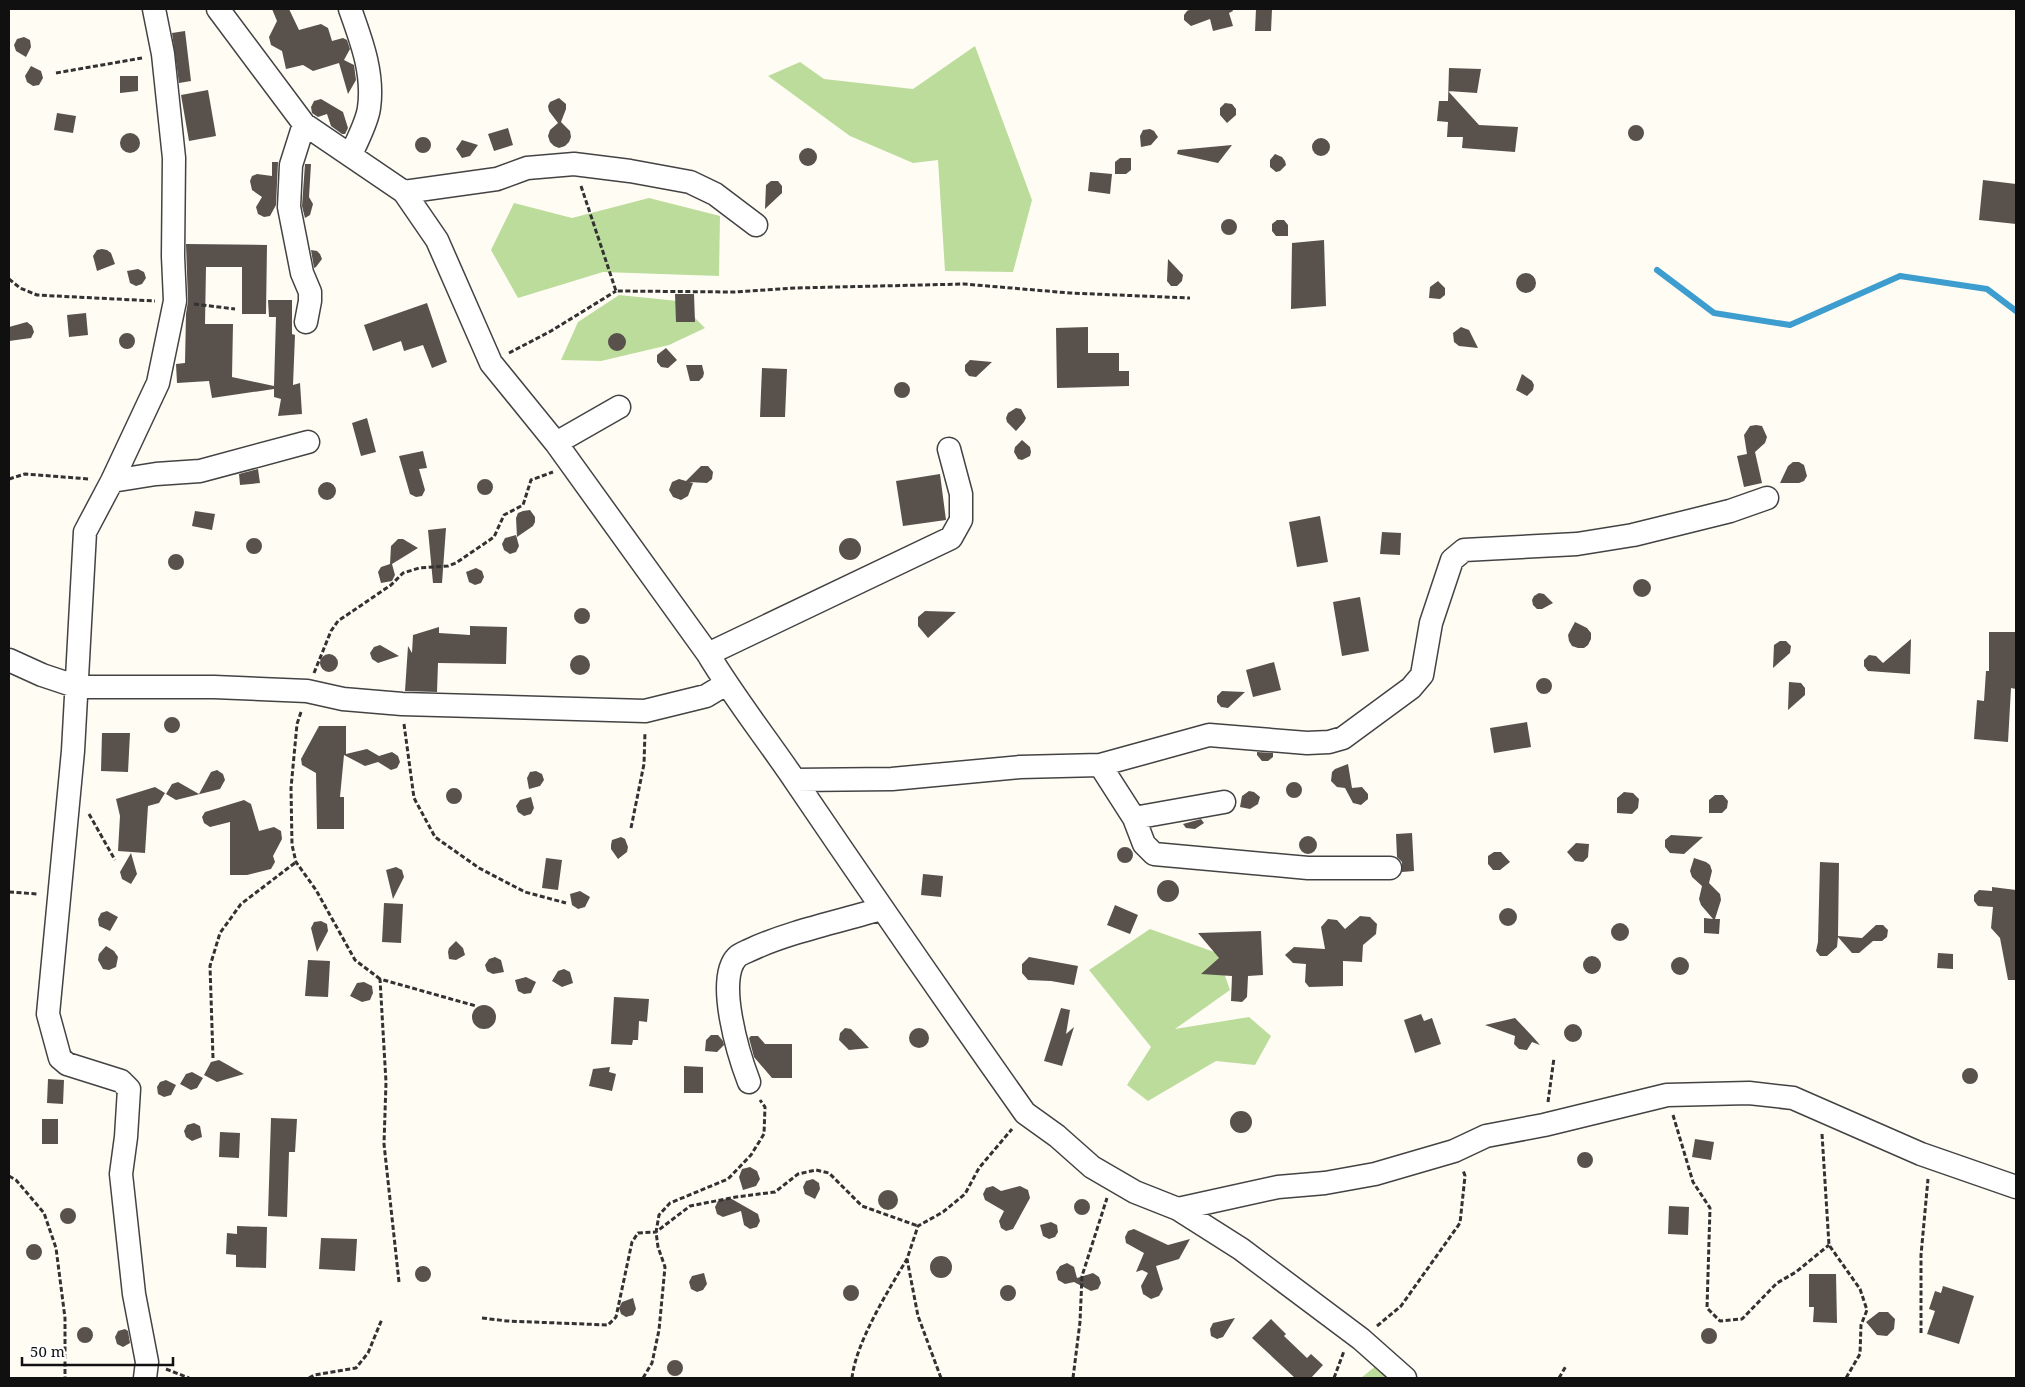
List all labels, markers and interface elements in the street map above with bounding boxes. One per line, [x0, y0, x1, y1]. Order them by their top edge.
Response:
scale bar [22, 1334, 174, 1366]
text: 50 m [30, 1341, 65, 1361]

